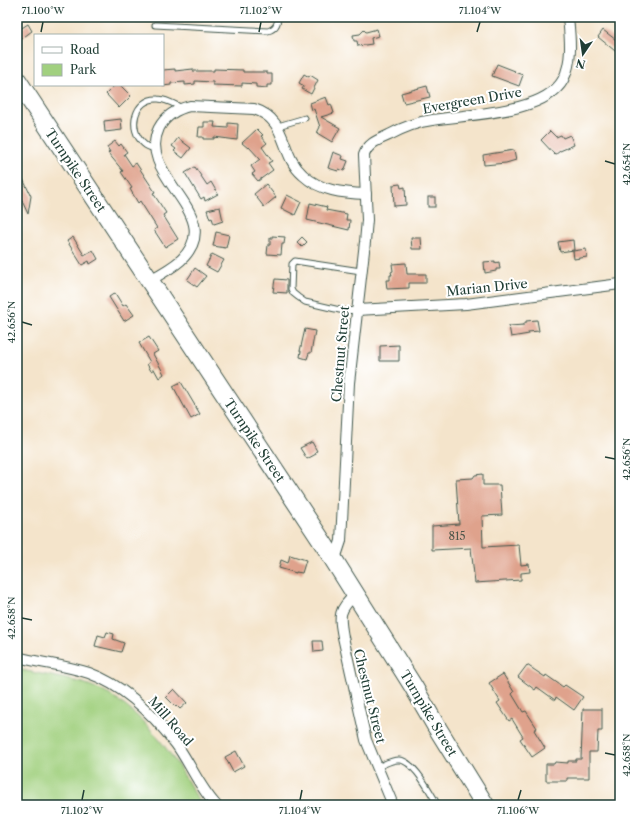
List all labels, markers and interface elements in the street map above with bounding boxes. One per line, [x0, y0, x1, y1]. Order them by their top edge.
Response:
text: 71.100°W [22, 4, 66, 17]
text: 71.102°W [240, 4, 283, 17]
text: 71.104°W [459, 4, 502, 17]
legend [34, 34, 164, 86]
north arrow [563, 34, 603, 74]
text: Road [70, 42, 100, 57]
text: N [574, 56, 587, 72]
text: Park [70, 62, 97, 77]
street label: Evergreen Drive [421, 83, 523, 117]
street label: Turnpike Street [42, 125, 110, 215]
text: 42.654°N [620, 143, 633, 185]
street label: Marian Drive [446, 275, 528, 299]
text: 42.656°N [5, 301, 18, 343]
street label: Chestnut Street [328, 305, 352, 403]
street label: Turnpike Street [221, 395, 289, 485]
text: 42.656°N [620, 438, 633, 480]
house number: 815 [448, 529, 466, 543]
text: 42.658°N [5, 597, 18, 639]
street label: Chestnut Street [351, 647, 390, 745]
street label: Turnpike Street [397, 667, 461, 759]
street label: Mill Road [145, 693, 197, 749]
text: 42.658°N [620, 734, 633, 776]
text: 71.102°W [61, 804, 104, 817]
text: 71.104°W [279, 804, 322, 817]
text: 71.106°W [497, 804, 540, 817]

